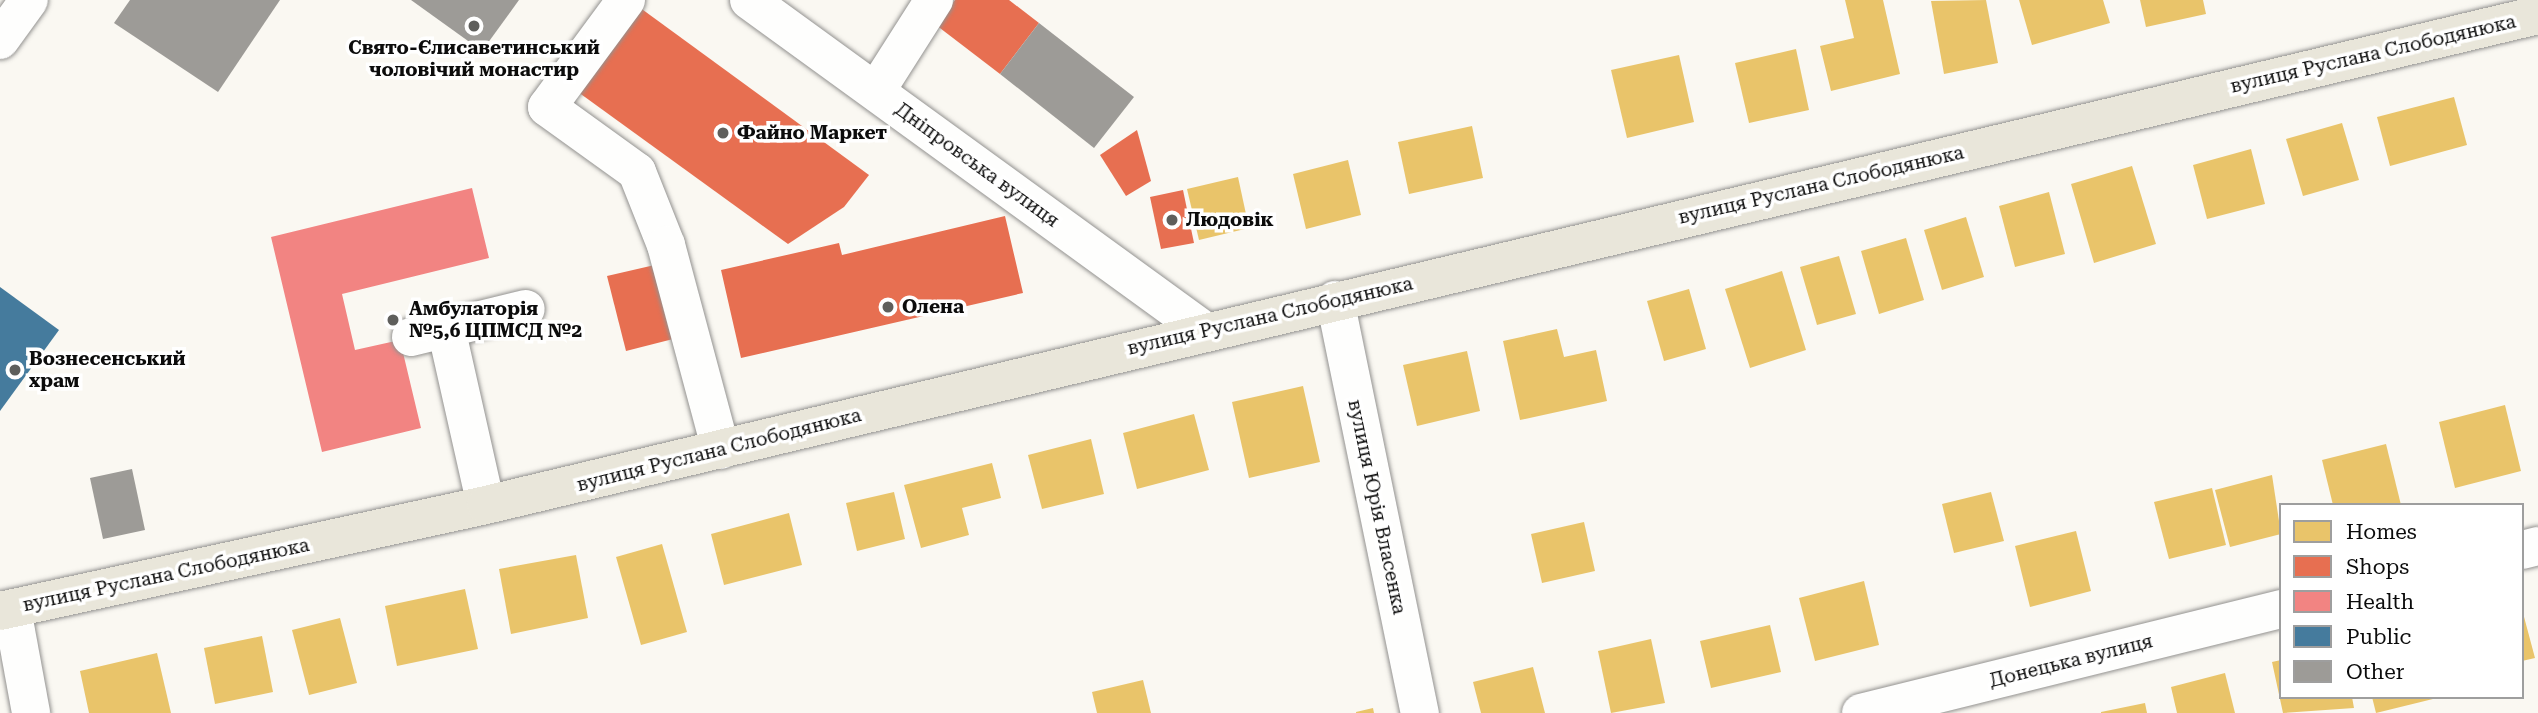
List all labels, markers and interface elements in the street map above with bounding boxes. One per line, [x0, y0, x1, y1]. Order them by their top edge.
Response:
street label: вулиця Руслана Слободянюка [2228, 10, 2518, 98]
marker: Свято-Єлисаветинський чоловічий монастир [466, 18, 482, 34]
place label: Свято-Єлисаветинський чоловічий монастир [348, 37, 600, 81]
street label: Дніпровська вулиця [891, 98, 1063, 232]
place label: Файно Маркет [737, 122, 887, 144]
marker: Файно Маркет [715, 125, 731, 141]
street label: вулиця Руслана Слободянюка [1676, 141, 1966, 229]
place label: Людовік [1186, 209, 1274, 231]
marker: Людовік [1164, 212, 1180, 228]
street label: вулиця Руслана Слободянюка [1125, 272, 1415, 360]
place label: Олена [902, 296, 964, 318]
place label: Амбулаторія №5,6 ЦПМСД №2 [409, 298, 582, 342]
marker: Олена [880, 299, 896, 315]
marker: Амбулаторія №5,6 ЦПМСД №2 [383, 310, 403, 330]
place label: Вознесенський храм [29, 348, 186, 392]
marker: Вознесенський храм [7, 362, 23, 378]
street label: вулиця Юрія Власенка [1343, 397, 1411, 617]
street label: вулиця Руслана Слободянюка [574, 404, 864, 496]
legend [2279, 503, 2524, 699]
text: Homes [2346, 520, 2417, 544]
street label: вулиця Руслана Слободянюка [21, 533, 311, 617]
text: Shops [2346, 555, 2409, 579]
text: Health [2346, 590, 2414, 614]
text: Public [2346, 625, 2411, 649]
street label: Донецька вулиця [1987, 630, 2155, 692]
text: Other [2346, 660, 2404, 684]

